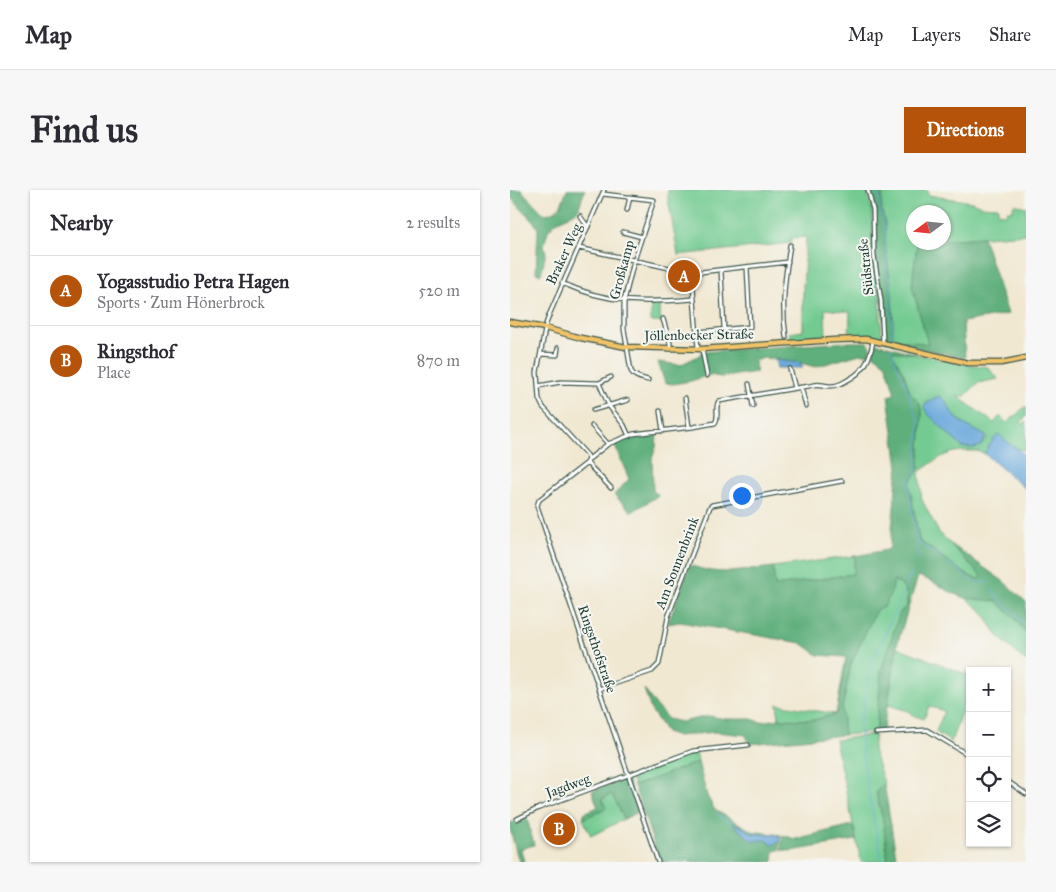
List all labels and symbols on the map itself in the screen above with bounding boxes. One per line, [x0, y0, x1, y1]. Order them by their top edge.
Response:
north arrow [906, 205, 951, 250]
street label: Braker Weg [542, 220, 586, 287]
street label: Großkamp [606, 238, 638, 302]
street label: Südstraße [855, 238, 877, 296]
pin: A [668, 257, 700, 295]
street label: Jöllenbecker Straße [642, 326, 754, 345]
your location [729, 483, 755, 509]
street label: Am Sonnenbrink [651, 514, 703, 613]
street label: Ringsthofstraße [574, 603, 620, 695]
street label: Jagdweg [542, 770, 593, 804]
pin: B [543, 810, 575, 848]

